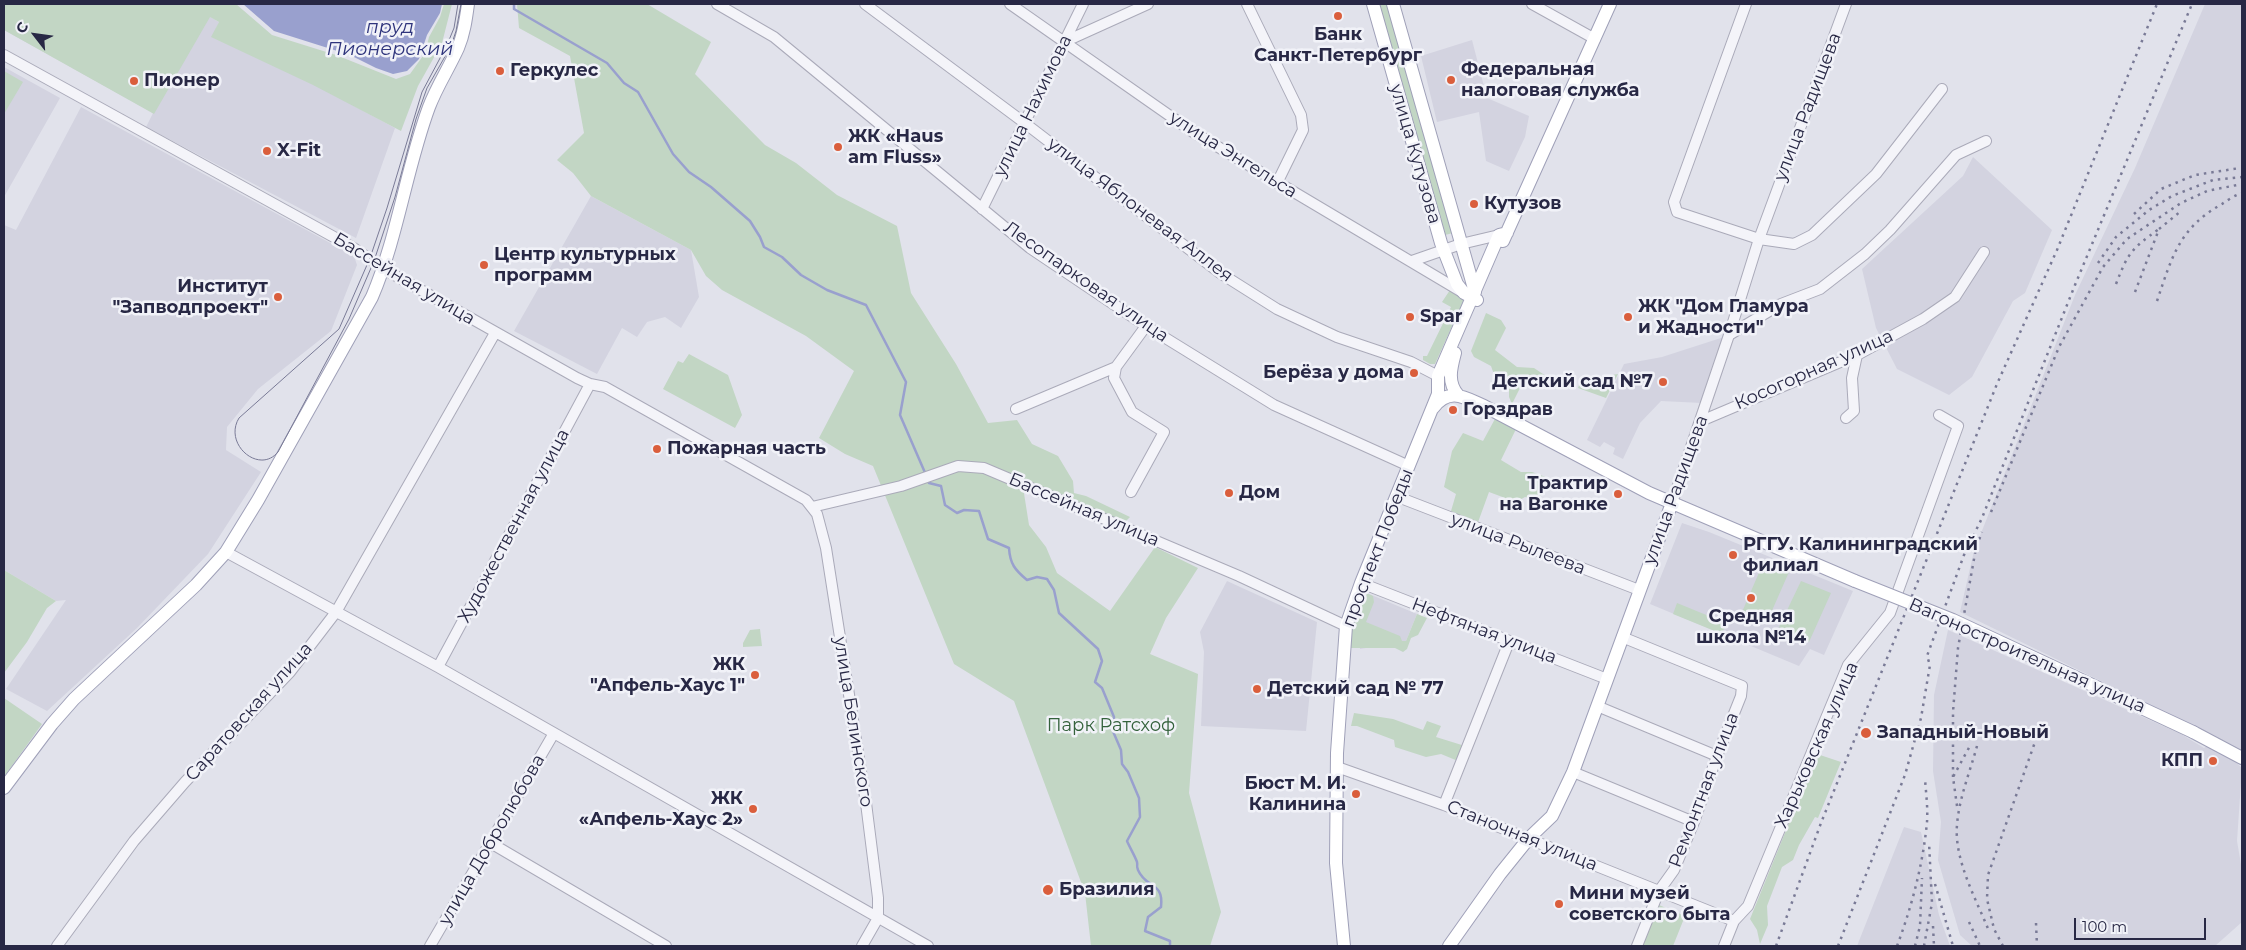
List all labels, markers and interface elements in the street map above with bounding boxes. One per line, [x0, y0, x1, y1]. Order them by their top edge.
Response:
north arrow [10, 10, 60, 60]
marker: Банк Санкт-Петербург [1332, 10, 1344, 22]
water label: пруд Пионерский [327, 16, 453, 60]
text: С [12, 19, 32, 36]
place label: Банк Санкт-Петербург [1254, 24, 1422, 66]
street label: улица Радищева [1770, 30, 1846, 184]
street label: улица Нахимова [989, 32, 1077, 180]
place label: Федеральная налоговая служба [1461, 59, 1639, 102]
place label: Геркулес [510, 60, 599, 82]
marker: Геркулес [494, 65, 506, 77]
place label: Пионер [144, 70, 220, 92]
marker: Федеральная налоговая служба [1445, 74, 1457, 86]
marker: Пионер [128, 75, 140, 87]
street label: улица Кутузова [1385, 82, 1445, 226]
street label: улица Энгельса [1165, 107, 1301, 203]
place label: ЖК «Haus am Fluss» [848, 126, 943, 168]
street label: улица Яблоневая Аллея [1043, 133, 1237, 287]
place label: X-Fit [277, 140, 321, 162]
marker: ЖК «Haus am Fluss» [832, 141, 844, 153]
marker: X-Fit [261, 145, 273, 157]
place label: Кутузов [1484, 193, 1562, 215]
marker: Кутузов [1468, 198, 1480, 210]
street label: Лесопарковая улица [999, 217, 1173, 347]
street label: Бассейная улица [329, 228, 479, 330]
place label: Центр культурных программ [494, 244, 676, 286]
marker: Центр культурных программ [478, 259, 490, 271]
place label: Институт "Запводпроект" [113, 276, 268, 318]
marker: Институт "Запводпроект" [272, 291, 284, 303]
place label: ЖК "Дом Гламура и Жадности" [1638, 296, 1809, 338]
place label: Spar [1420, 306, 1463, 328]
marker: Spar [1404, 311, 1416, 323]
marker: ЖК "Дом Гламура и Жадности" [1622, 311, 1634, 323]
street label: Косогорная улица [1731, 325, 1897, 415]
place label: Берёза у дома [1263, 362, 1404, 384]
marker: Берёза у дома [1408, 367, 1420, 379]
place label: Детский сад №7 [1492, 371, 1653, 393]
marker: Детский сад №7 [1657, 376, 1669, 388]
place label: Горздрав [1463, 399, 1553, 421]
marker: Горздрав [1447, 404, 1459, 416]
street label: улица Радищева [1639, 412, 1713, 568]
street label: Художественная улица [454, 425, 574, 627]
place label: Пожарная часть [667, 438, 826, 460]
marker: Пожарная часть [651, 443, 663, 455]
street label: проспект Победы [1338, 466, 1418, 630]
street label: Бассейная улица [1005, 469, 1163, 551]
place label: Трактир на Вагонке [1499, 473, 1608, 516]
place label: Дом [1239, 482, 1280, 504]
marker: Дом [1223, 487, 1235, 499]
marker: Трактир на Вагонке [1612, 488, 1624, 500]
street label: улица Рылеева [1448, 508, 1588, 580]
place label: РГГУ. Калининградский филиал [1743, 534, 1978, 576]
marker: РГГУ. Калининградский филиал [1727, 549, 1739, 561]
marker: Средняя школа №14 [1745, 592, 1757, 604]
street label: Нефтяная улица [1409, 593, 1559, 669]
street label: Вагоностроительная улица [1905, 594, 2149, 718]
place label: Средняя школа №14 [1696, 606, 1806, 649]
street label: улица Белинского [829, 635, 877, 809]
street label: Саратовская улица [181, 638, 317, 786]
place label: ЖК "Апфель-Хаус 1" [590, 654, 745, 696]
street label: Харьковская улица [1771, 659, 1863, 831]
marker: ЖК "Апфель-Хаус 1" [749, 669, 761, 681]
place label: Детский сад № 77 [1267, 678, 1444, 700]
marker: Детский сад № 77 [1251, 683, 1263, 695]
street label: Ремонтная улица [1664, 709, 1744, 871]
park label: Парк Ратсхоф [1047, 715, 1175, 737]
place label: Западный-Новый [1877, 722, 2049, 744]
marker: Западный-Новый [1859, 726, 1873, 740]
place label: КПП [2161, 750, 2203, 772]
street label: улица Добролюбова [434, 751, 550, 929]
marker: КПП [2207, 755, 2219, 767]
place label: Бюст М. И. Калинина [1244, 773, 1346, 816]
place label: ЖК «Апфель-Хаус 2» [579, 788, 743, 831]
marker: Бюст М. И. Калинина [1350, 788, 1362, 800]
street label: Станочная улица [1444, 796, 1600, 876]
marker: ЖК «Апфель-Хаус 2» [747, 803, 759, 815]
place label: Бразилия [1059, 879, 1154, 901]
marker: Бразилия [1041, 883, 1055, 897]
place label: Мини музей советского быта [1569, 883, 1730, 926]
marker: Мини музей советского быта [1553, 898, 1565, 910]
scale bar [2076, 908, 2208, 940]
text: 100 m [2082, 917, 2127, 936]

